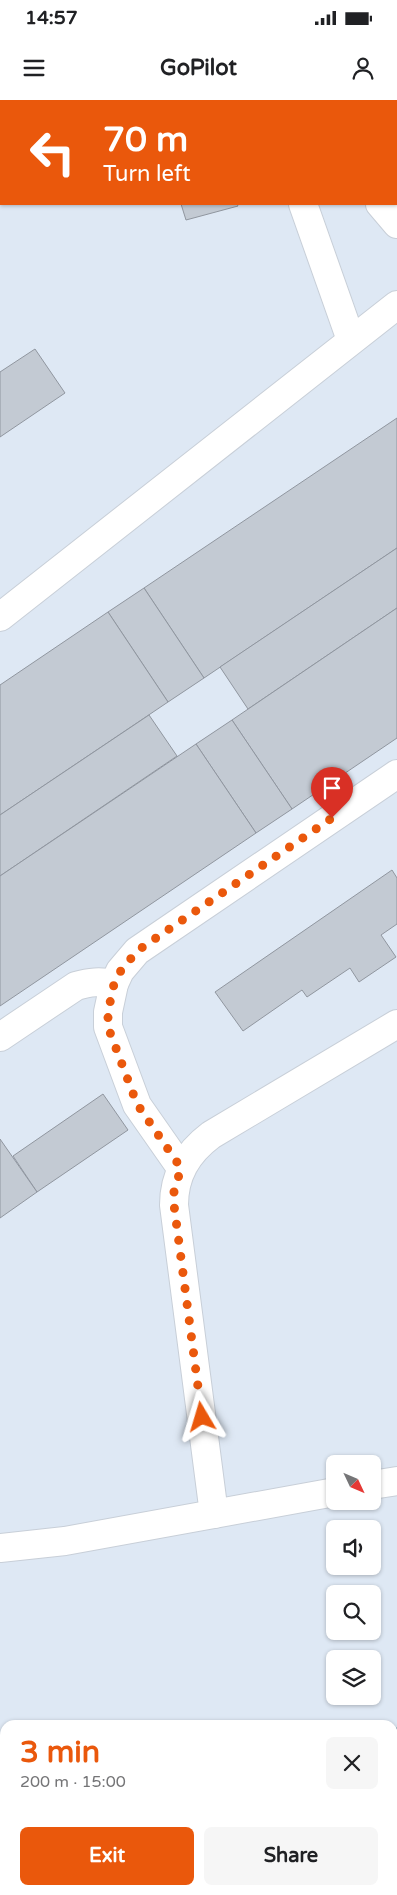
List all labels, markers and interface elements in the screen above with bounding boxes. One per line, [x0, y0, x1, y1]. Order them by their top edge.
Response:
text: 14:57 [25, 7, 78, 29]
icon: menu [20, 54, 48, 82]
icon: person [349, 54, 377, 82]
text: GoPilot [160, 55, 237, 81]
text: 70 m [103, 119, 188, 161]
icon: left [20, 120, 85, 185]
text: Turn left [103, 161, 191, 187]
pin [311, 767, 353, 818]
icon: arrive [318, 774, 346, 802]
position arrow [175, 1390, 227, 1442]
north arrow [326, 1455, 381, 1510]
map controls [326, 1455, 381, 1705]
button: sound [326, 1520, 381, 1575]
button: search [326, 1585, 381, 1640]
button: layers [326, 1650, 381, 1705]
text: 3 min [20, 1734, 100, 1771]
button: close [326, 1737, 378, 1789]
text: 200 m · 15:00 [20, 1772, 126, 1792]
button: Exit [20, 1827, 194, 1885]
button: Share [204, 1827, 378, 1885]

